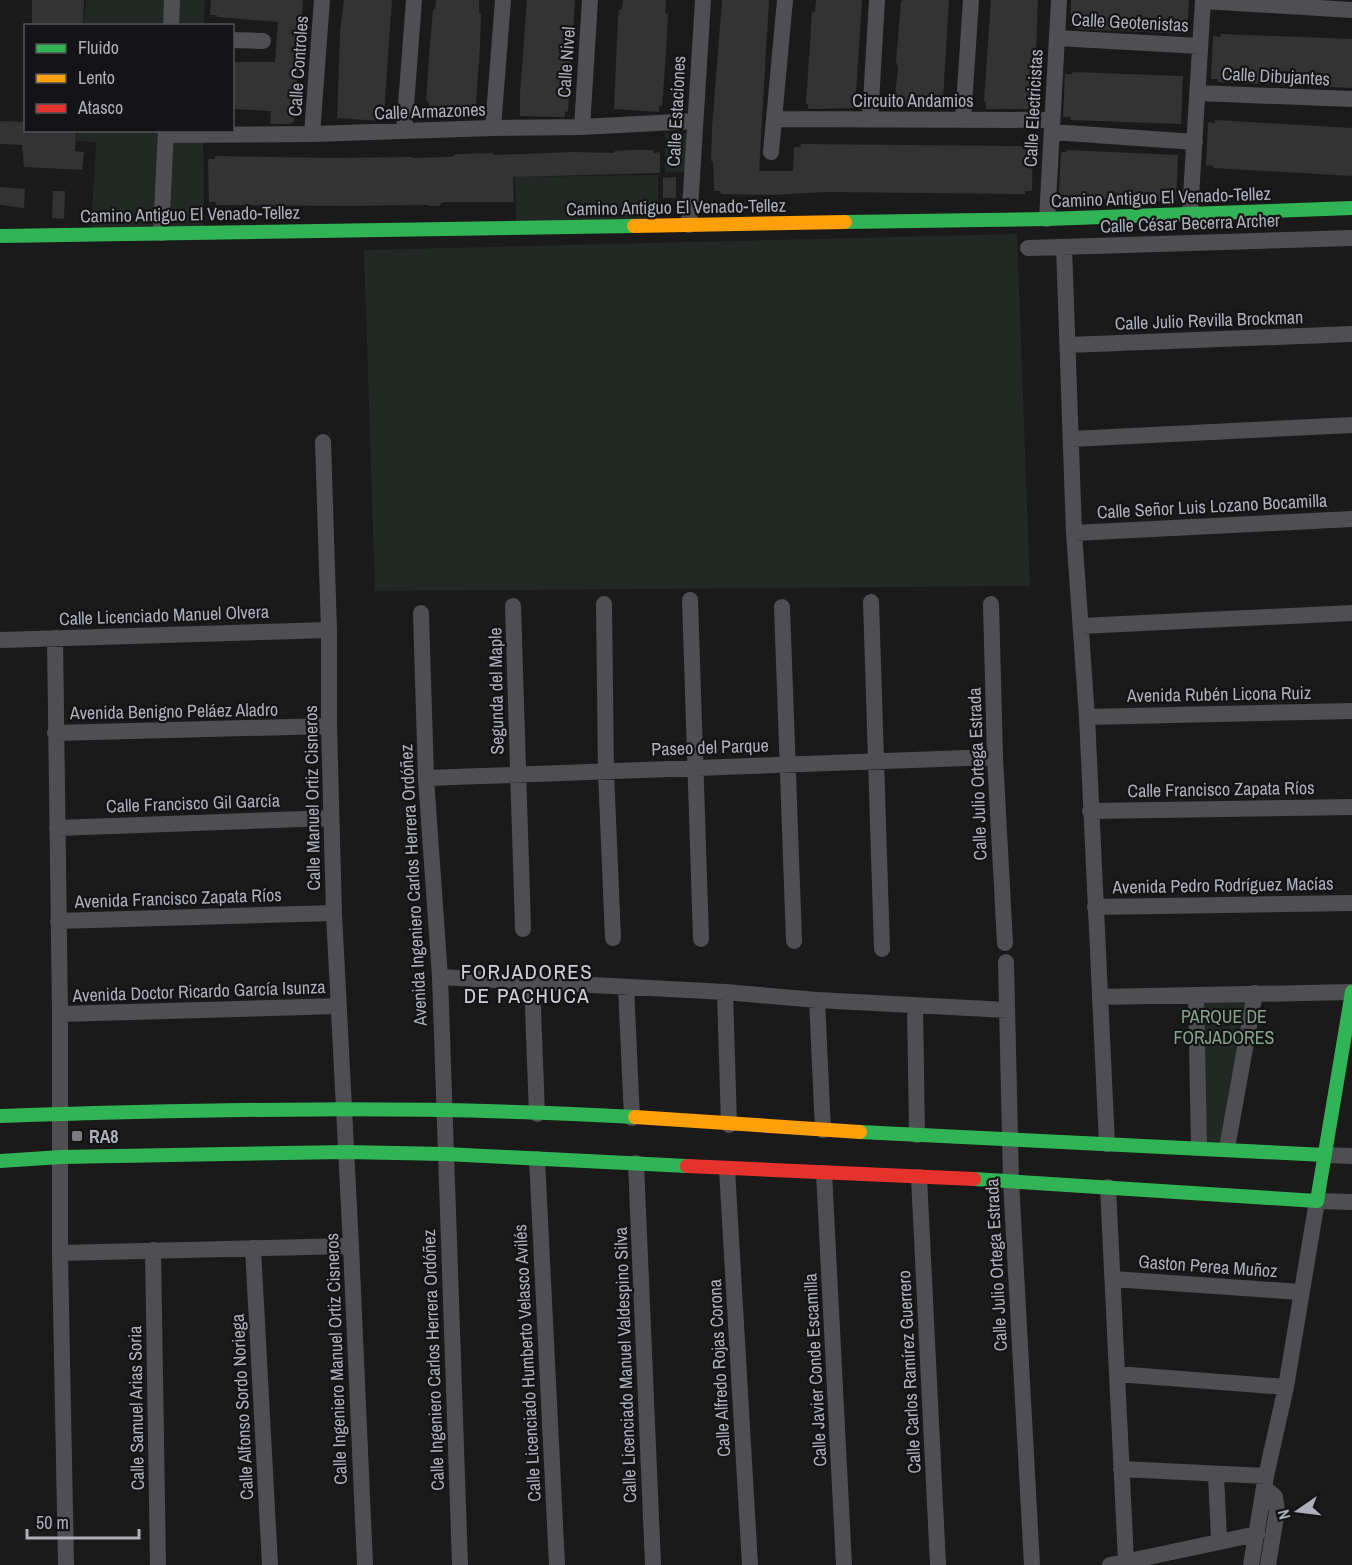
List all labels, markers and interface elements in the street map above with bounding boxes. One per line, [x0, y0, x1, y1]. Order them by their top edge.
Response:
street label: Calle Geotenistas [1071, 6, 1189, 38]
street label: Calle Controles [282, 15, 314, 117]
legend [24, 24, 234, 132]
street label: Calle Nivel [551, 26, 581, 98]
text: Fluido [78, 35, 119, 60]
street label: Calle Electricistas [1017, 48, 1049, 168]
street label: Calle Estaciones [661, 55, 691, 167]
street label: Calle Dibujantes [1221, 61, 1331, 91]
text: Lento [78, 65, 115, 90]
street label: Circuito Andamios [852, 88, 974, 113]
text: Atasco [77, 95, 123, 120]
street label: Calle Armazones [374, 97, 486, 125]
street label: Camino Antiguo El Venado-Tellez [1051, 181, 1271, 213]
street label: Camino Antiguo El Venado-Tellez [566, 193, 786, 221]
street label: Camino Antiguo El Venado-Tellez [80, 200, 300, 228]
street label: Calle César Becerra Archer [1100, 207, 1280, 239]
street label: Calle Julio Revilla Brockman [1114, 304, 1304, 336]
street label: Calle Señor Luis Lozano Bocamilla [1096, 487, 1328, 525]
street label: Calle Licenciado Manuel Olvera [59, 599, 269, 631]
street label: Segunda del Maple [482, 627, 510, 755]
street label: Avenida Rubén Licona Ruiz [1126, 680, 1311, 708]
street label: Calle Julio Ortega Estrada [961, 687, 993, 861]
street label: Avenida Benigno Peláez Aladro [69, 697, 278, 725]
street label: Calle Manuel Ortiz Cisneros [298, 705, 326, 891]
street label: Paseo del Parque [651, 732, 769, 762]
street label: Avenida Ingeniero Carlos Herrera Ordóñez [393, 744, 433, 1027]
street label: Calle Francisco Zapata Ríos [1127, 775, 1315, 803]
street label: Calle Francisco Gil García [106, 787, 280, 819]
street label: Avenida Pedro Rodríguez Macías [1111, 871, 1334, 899]
street label: Avenida Francisco Zapata Ríos [73, 882, 282, 914]
district label: FORJADORES DE PACHUCA [461, 957, 593, 1010]
street label: Avenida Doctor Ricardo García Isunza [71, 974, 326, 1008]
park label: PARQUE DE FORJADORES [1174, 1004, 1275, 1050]
place label: RA8 [89, 1124, 119, 1149]
marker: RA8 [70, 1129, 84, 1143]
street label: Calle Julio Ortega Estrada [979, 1178, 1013, 1352]
street label: Calle Licenciado Humberto Velasco Avilés [507, 1224, 547, 1502]
street label: Calle Licenciado Manuel Valdespino Silva [608, 1227, 642, 1503]
street label: Calle Ingeniero Carlos Herrera Ordóñez [416, 1229, 450, 1491]
street label: Calle Ingeniero Manuel Ortiz Cisneros [319, 1233, 353, 1485]
street label: Gaston Perea Muñoz [1138, 1249, 1278, 1283]
street label: Calle Carlos Ramírez Guerrero [891, 1270, 927, 1474]
street label: Calle Javier Conde Escamilla [797, 1273, 833, 1467]
street label: Calle Alfredo Rojas Corona [702, 1278, 736, 1458]
street label: Calle Alfonso Sordo Noriega [225, 1313, 259, 1501]
street label: Calle Samuel Arias Soria [122, 1325, 150, 1491]
north arrow [1268, 1481, 1328, 1541]
scale bar [27, 1502, 140, 1540]
text: N [1272, 1507, 1295, 1522]
text: 50 m [36, 1510, 69, 1535]

